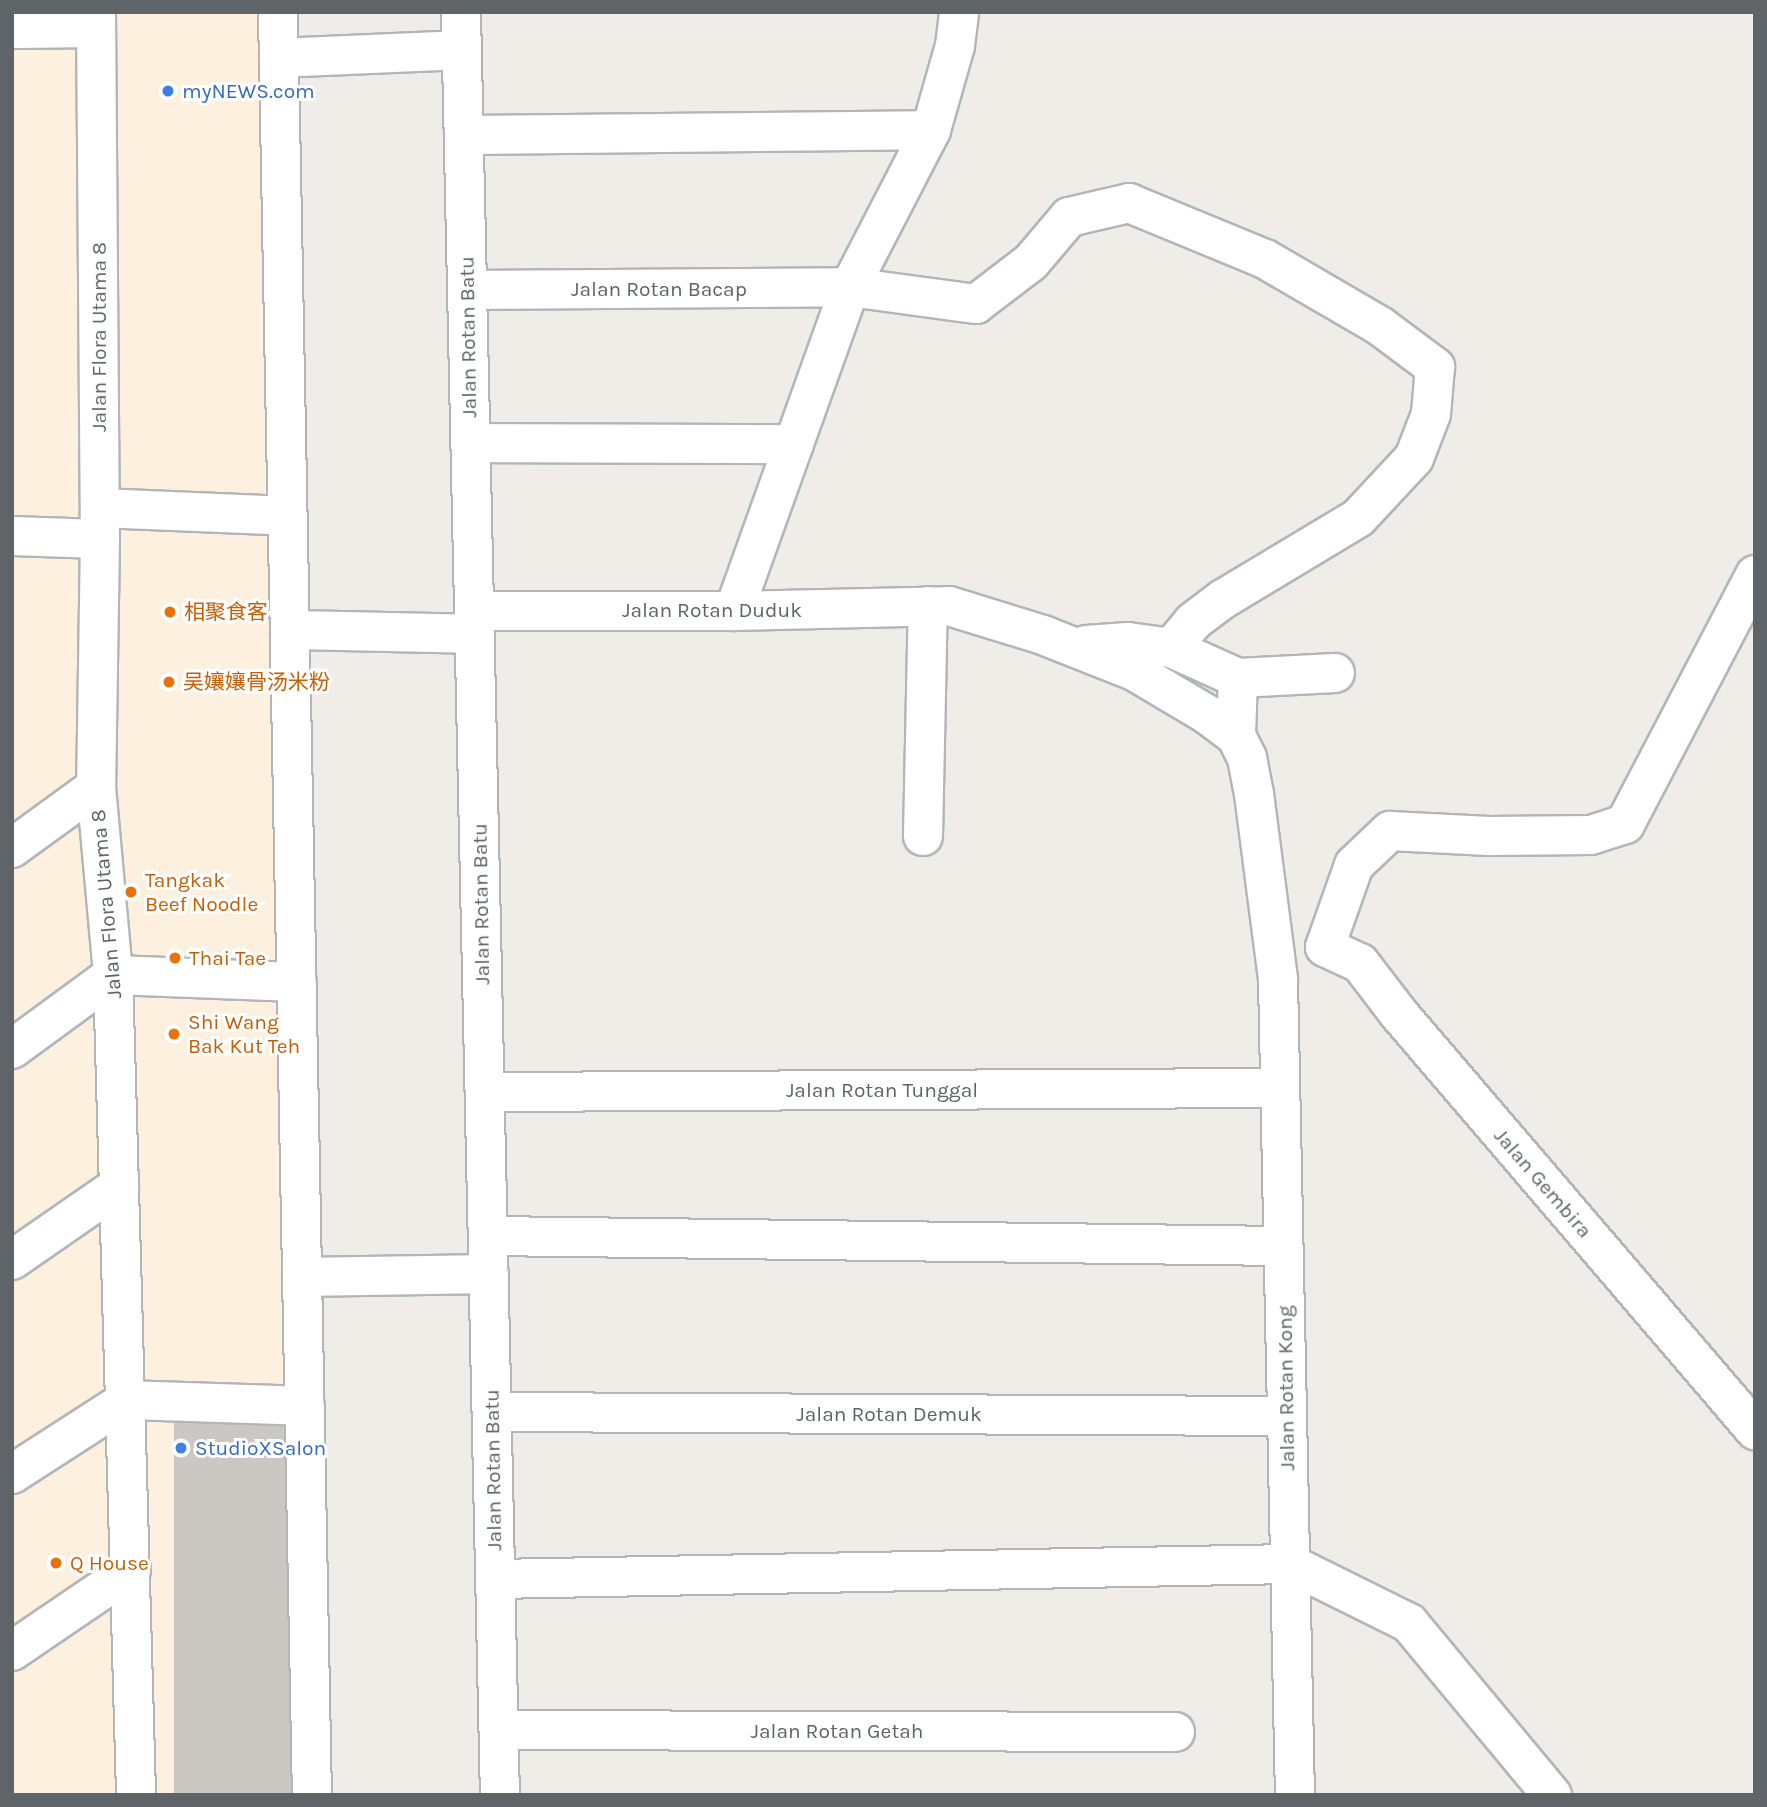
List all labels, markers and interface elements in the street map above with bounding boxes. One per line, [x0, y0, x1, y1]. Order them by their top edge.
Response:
place label: myNEWS.com [182, 78, 315, 104]
marker: myNEWS.com [160, 83, 176, 99]
street label: Jalan Flora Utama 8 [86, 242, 112, 432]
street label: Jalan Rotan Batu [454, 256, 482, 418]
street label: Jalan Rotan Bacap [571, 276, 747, 302]
street label: Jalan Rotan Duduk [622, 597, 802, 623]
place label: 相聚食客 [184, 599, 268, 625]
marker: 相聚食客 [162, 604, 178, 620]
place label: 吴孃孃骨汤米粉 [183, 669, 330, 695]
marker: 吴孃孃骨汤米粉 [161, 674, 177, 690]
street label: Jalan Flora Utama 8 [85, 808, 127, 1000]
street label: Jalan Rotan Batu [467, 823, 495, 985]
place label: Tangkak Beef Noodle [145, 867, 258, 917]
marker: Tangkak Beef Noodle [123, 884, 139, 900]
place label: Thai Tae [189, 945, 266, 971]
marker: Thai Tae [167, 950, 183, 966]
place label: Shi Wang Bak Kut Teh [188, 1009, 300, 1059]
marker: Shi Wang Bak Kut Teh [166, 1026, 182, 1042]
street label: Jalan Rotan Tunggal [786, 1077, 978, 1103]
street label: Jalan Gembira [1489, 1123, 1597, 1243]
street label: Jalan Rotan Kong [1272, 1305, 1300, 1471]
street label: Jalan Rotan Batu [479, 1389, 507, 1551]
street label: Jalan Rotan Demuk [796, 1401, 982, 1427]
place label: StudioXSalon [195, 1435, 326, 1461]
marker: StudioXSalon [173, 1440, 189, 1456]
place label: Q House [70, 1550, 149, 1576]
marker: Q House [48, 1555, 64, 1571]
street label: Jalan Rotan Getah [750, 1718, 924, 1744]

